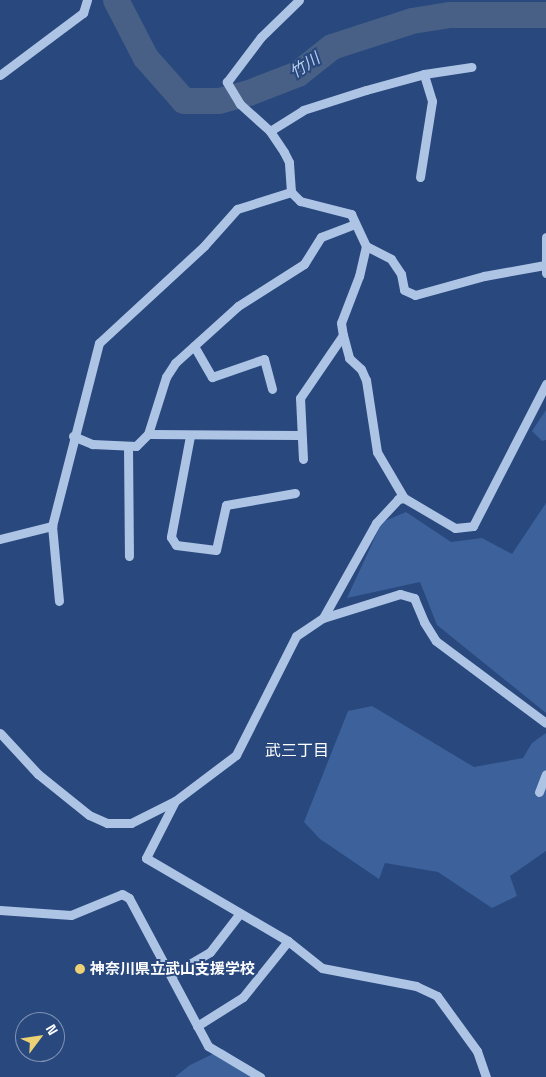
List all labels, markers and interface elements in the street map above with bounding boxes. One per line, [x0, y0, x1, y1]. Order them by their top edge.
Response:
water label: 竹川 [286, 49, 324, 83]
district label: 武三丁目 [265, 741, 329, 761]
place label: 神奈川県立武山支援学校 [90, 960, 255, 978]
marker: 神奈川県立武山支援学校 [74, 963, 86, 975]
north arrow [15, 1012, 65, 1062]
text: N [42, 1021, 62, 1038]

